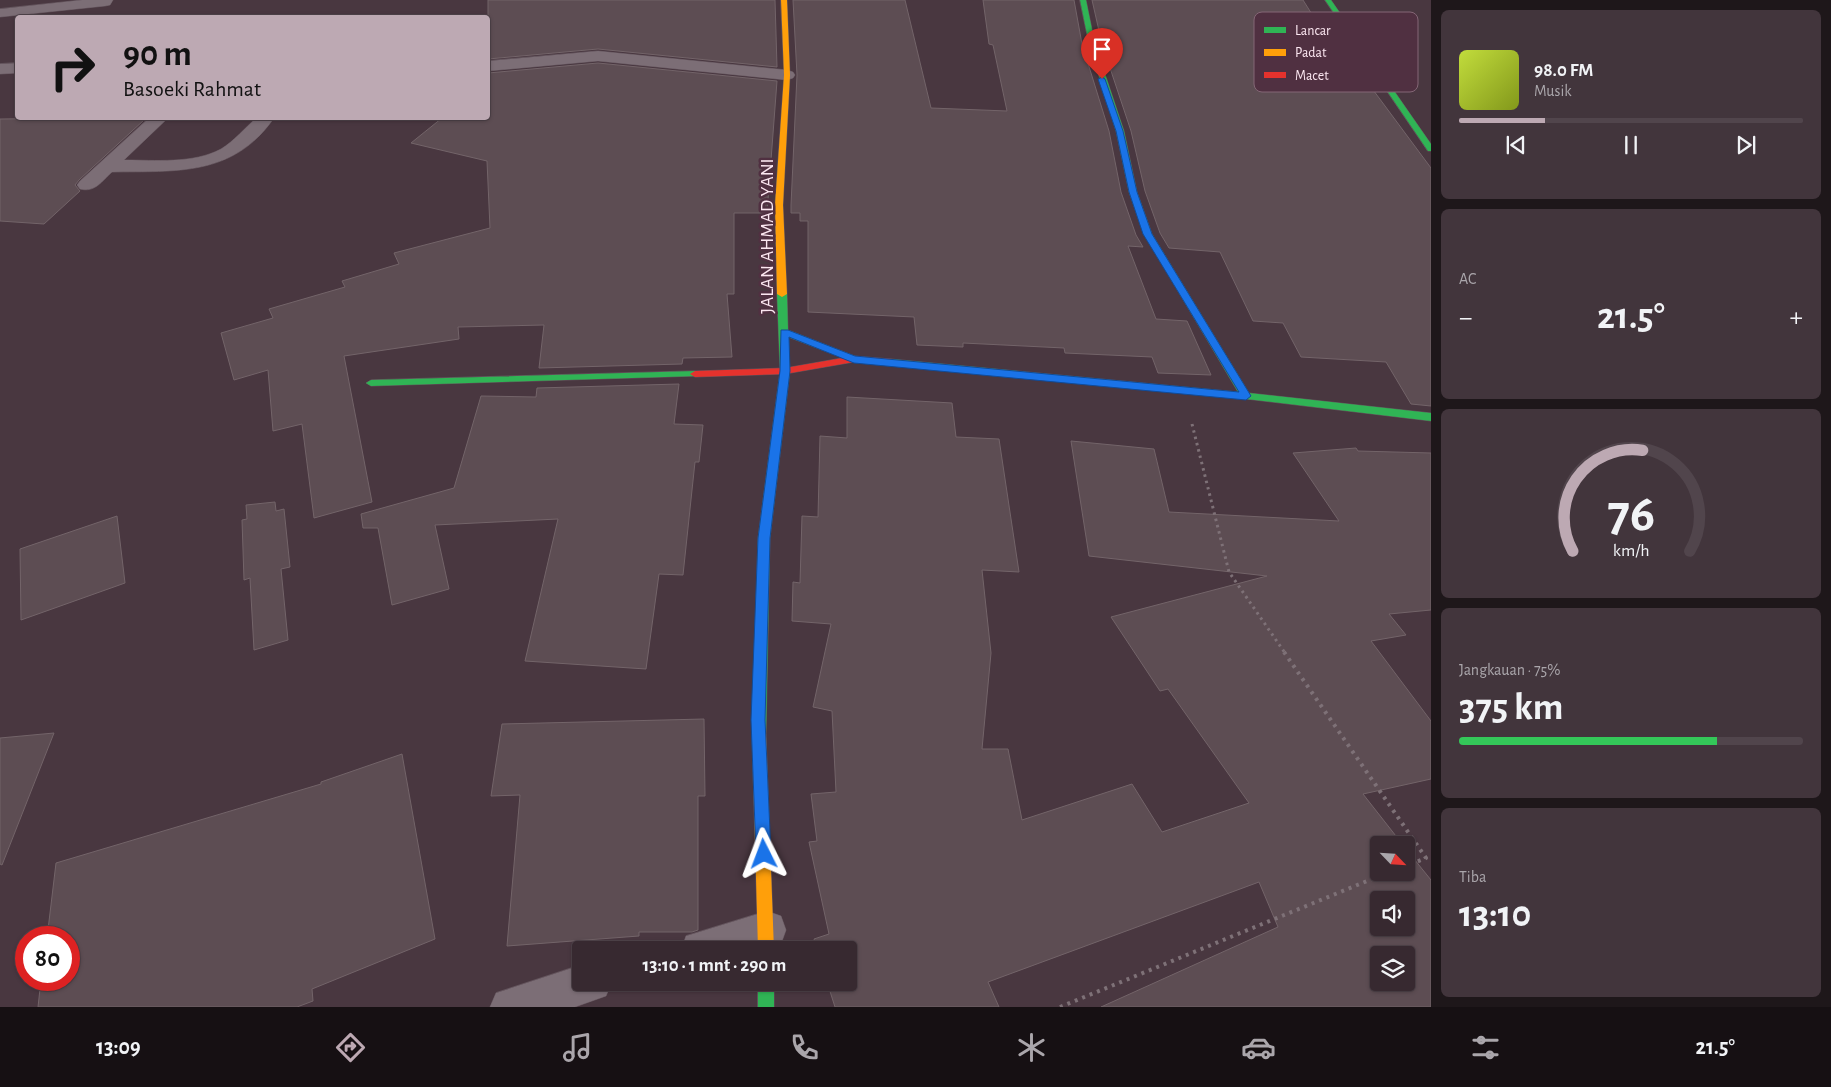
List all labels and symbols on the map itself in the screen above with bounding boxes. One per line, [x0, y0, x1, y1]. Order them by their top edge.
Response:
legend [1254, 12, 1418, 92]
text: Lancar [1295, 24, 1331, 38]
pin [1081, 28, 1123, 79]
text: Padat [1295, 46, 1327, 60]
text: Macet [1295, 69, 1329, 83]
street label: JALAN AHMAD YANI [758, 158, 777, 314]
position arrow [737, 827, 789, 879]
north arrow [1370, 836, 1415, 881]
speed limit sign: 80 [15, 926, 80, 991]

